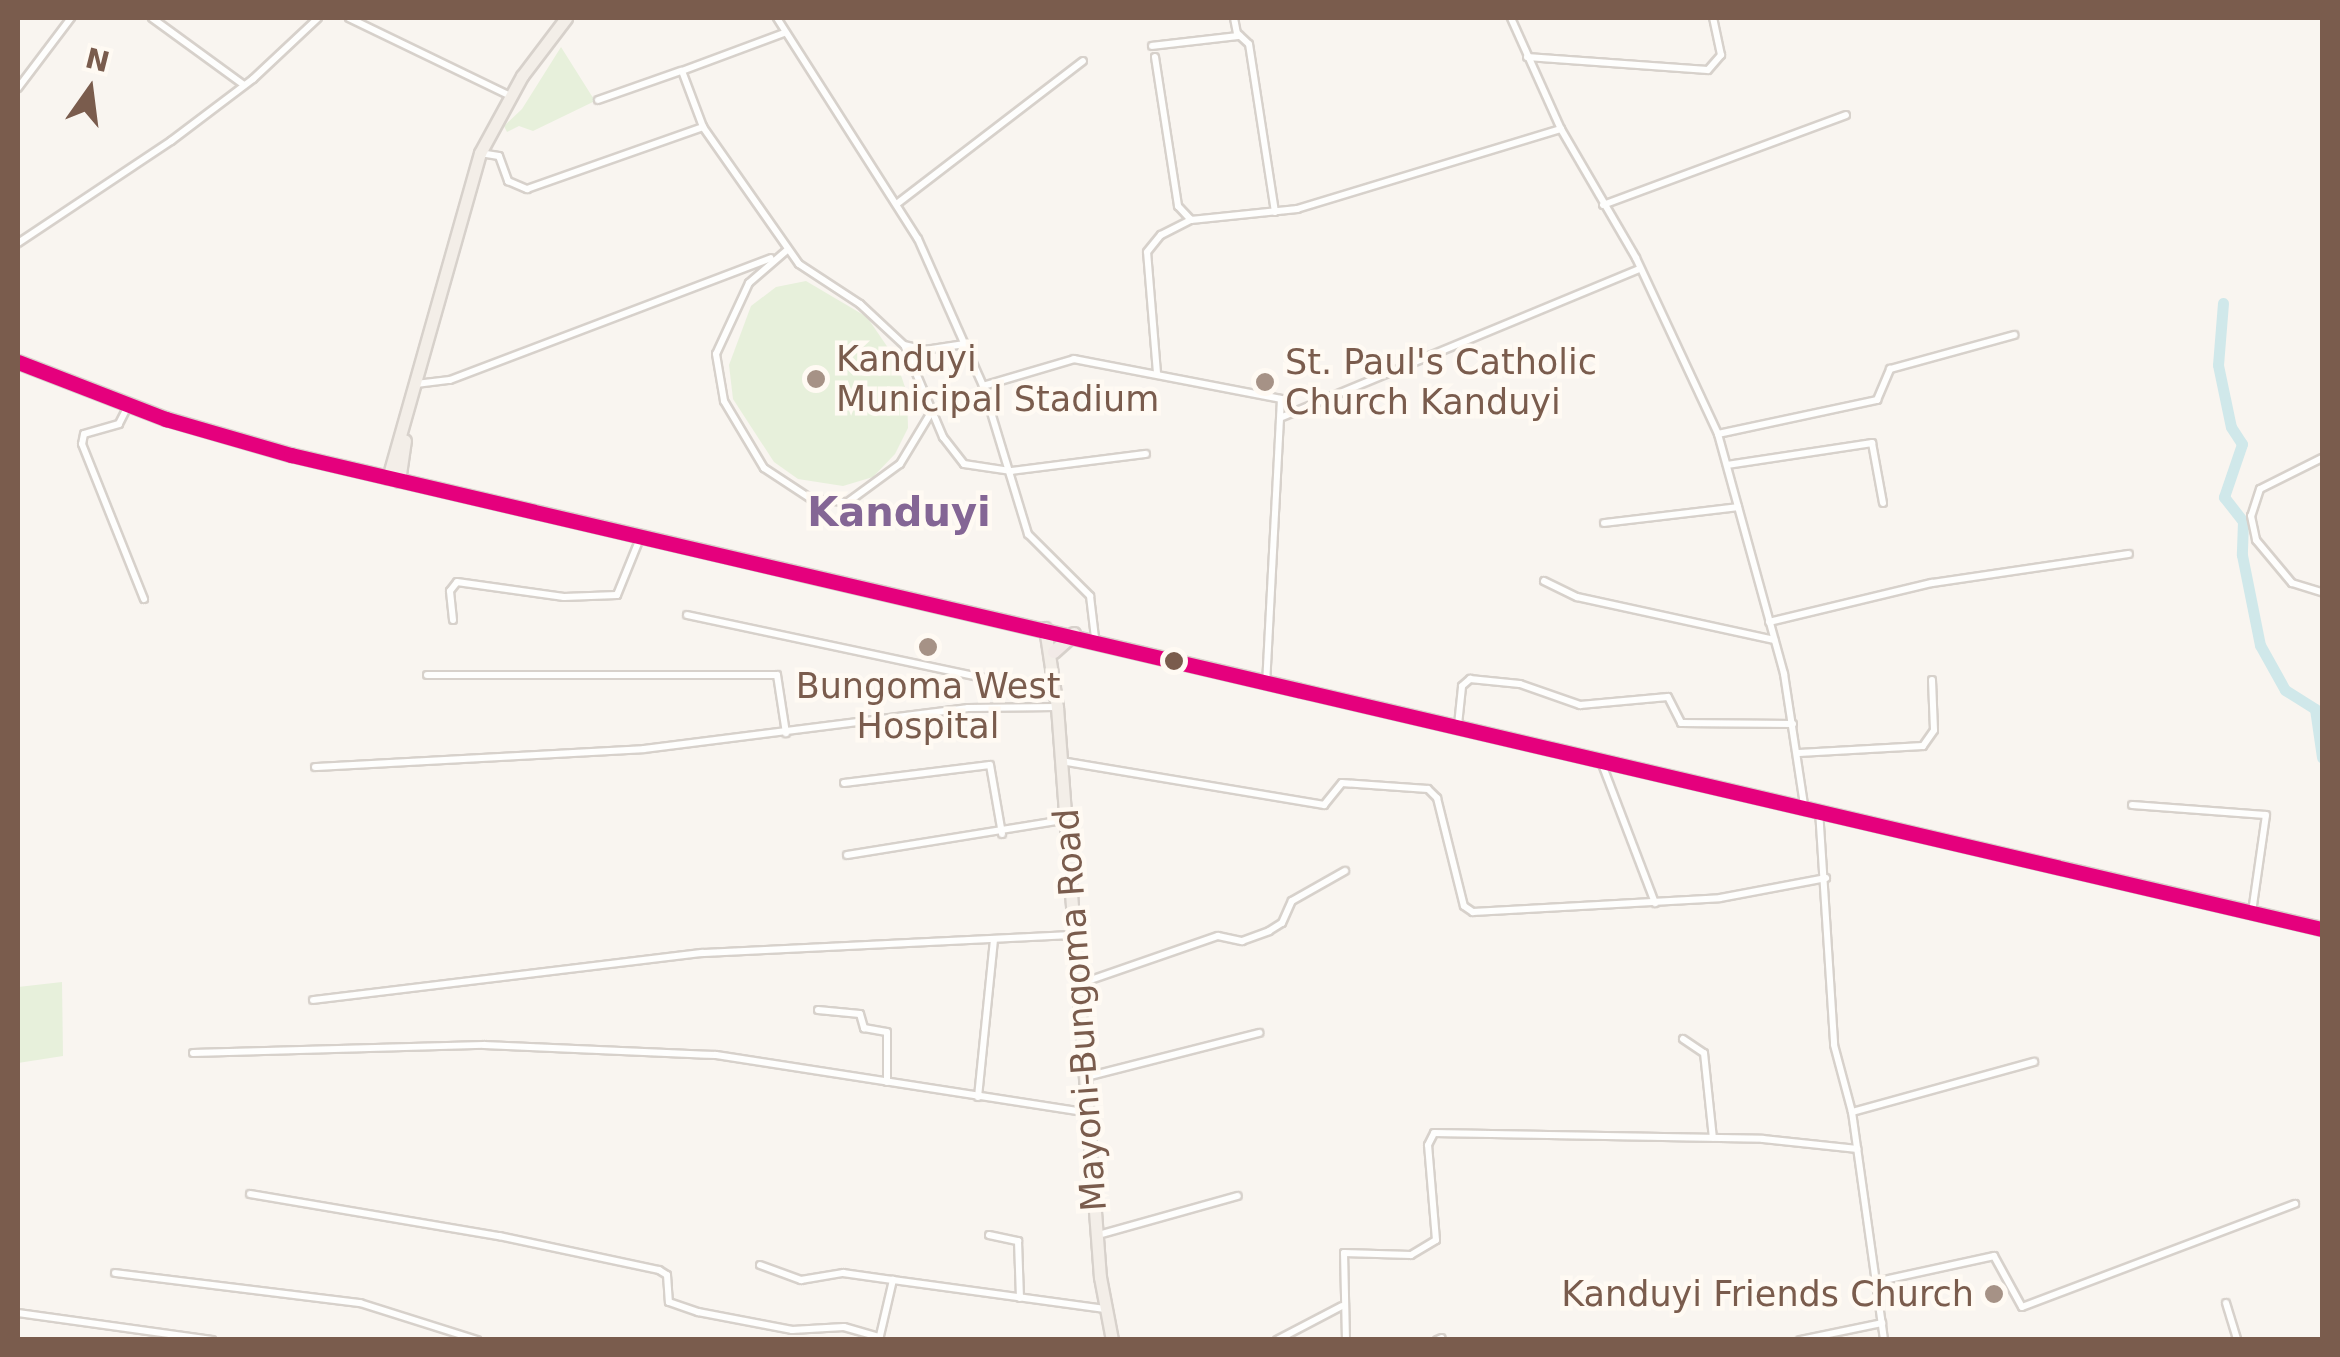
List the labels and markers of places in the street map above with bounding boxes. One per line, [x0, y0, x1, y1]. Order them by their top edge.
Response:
place label: Kanduyi Municipal Stadium [836, 338, 1159, 420]
place label: St. Paul's Catholic Church Kanduyi [1285, 341, 1597, 423]
marker: Kanduyi Municipal Stadium [805, 368, 827, 390]
marker: St. Paul's Catholic Church Kanduyi [1254, 371, 1276, 393]
marker: Bungoma West Hospital [915, 634, 941, 660]
unlabelled marker [1164, 651, 1184, 671]
place label: Bungoma West Hospital [796, 665, 1060, 747]
place label: Kanduyi Friends Church [1561, 1273, 1974, 1315]
marker: Kanduyi Friends Church [1983, 1283, 2005, 1305]

